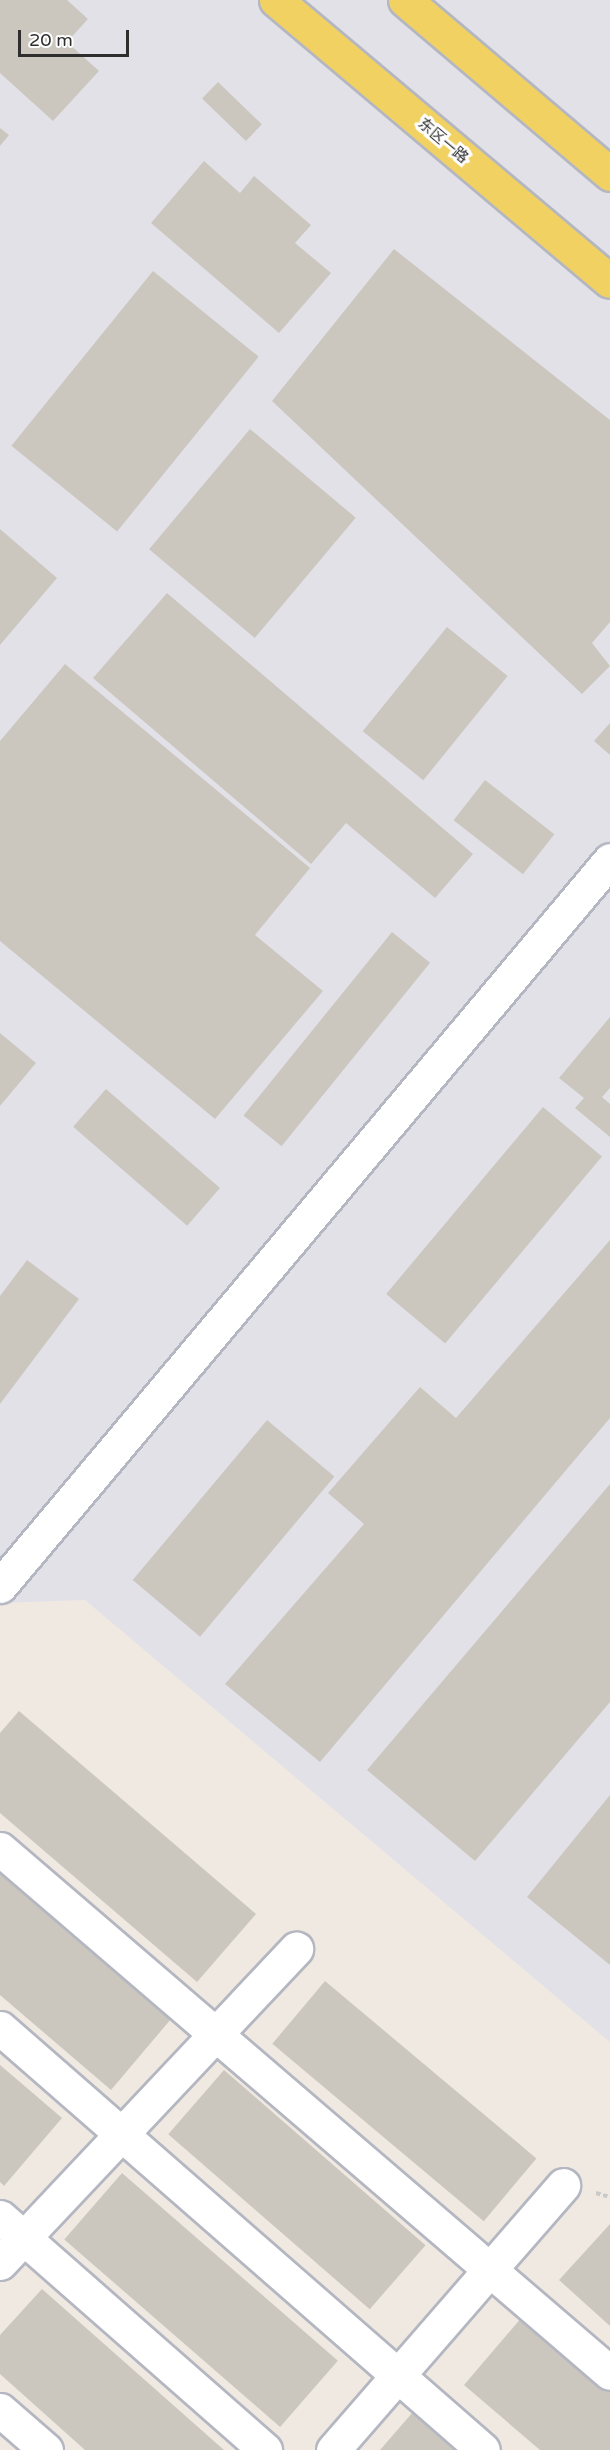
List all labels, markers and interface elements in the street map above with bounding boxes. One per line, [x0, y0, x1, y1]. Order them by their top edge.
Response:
scale bar [21, 18, 132, 56]
text: 20 m [29, 29, 73, 51]
street label: 东区一路 [414, 115, 472, 167]

